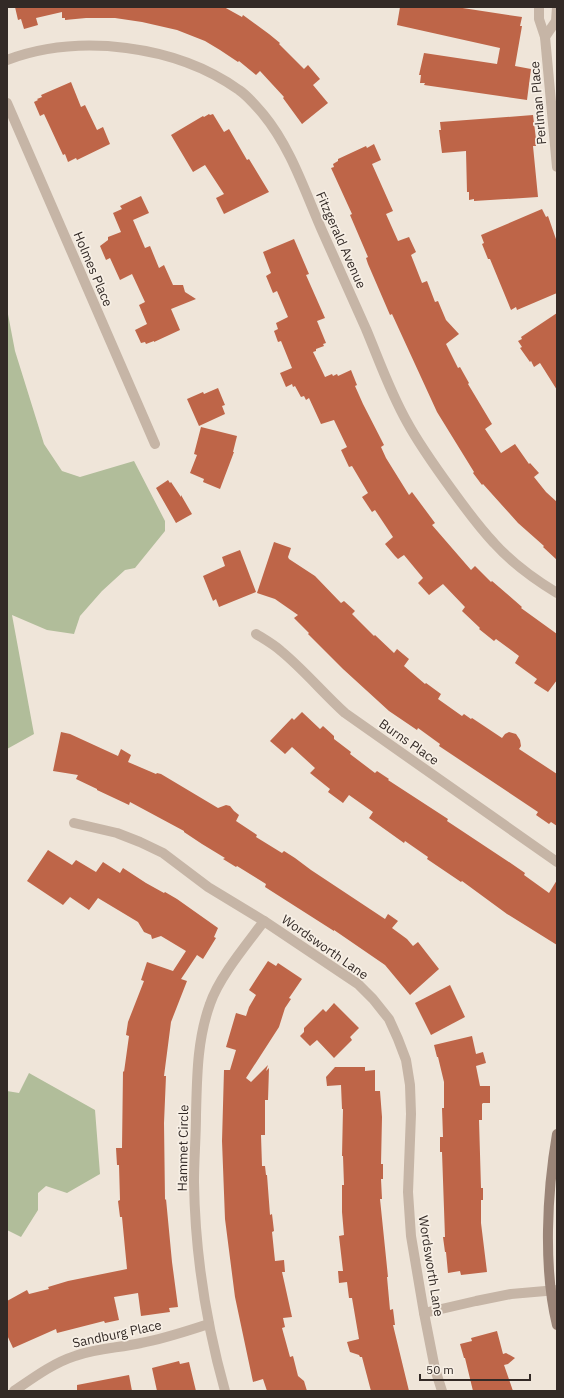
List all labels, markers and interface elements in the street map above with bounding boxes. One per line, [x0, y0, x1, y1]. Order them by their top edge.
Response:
street label: Perlman Place [526, 61, 550, 145]
street label: Fitzgerald Avenue [312, 189, 370, 291]
street label: Holmes Place [70, 229, 116, 309]
street label: Burns Place [376, 715, 442, 769]
street label: Wordsworth Lane [278, 911, 372, 983]
street label: Hammet Circle [174, 1104, 192, 1192]
street label: Wordsworth Lane [415, 1214, 447, 1318]
street label: Sandburg Place [71, 1316, 163, 1352]
scale bar [420, 1356, 530, 1382]
text: 50 m [426, 1362, 454, 1377]

